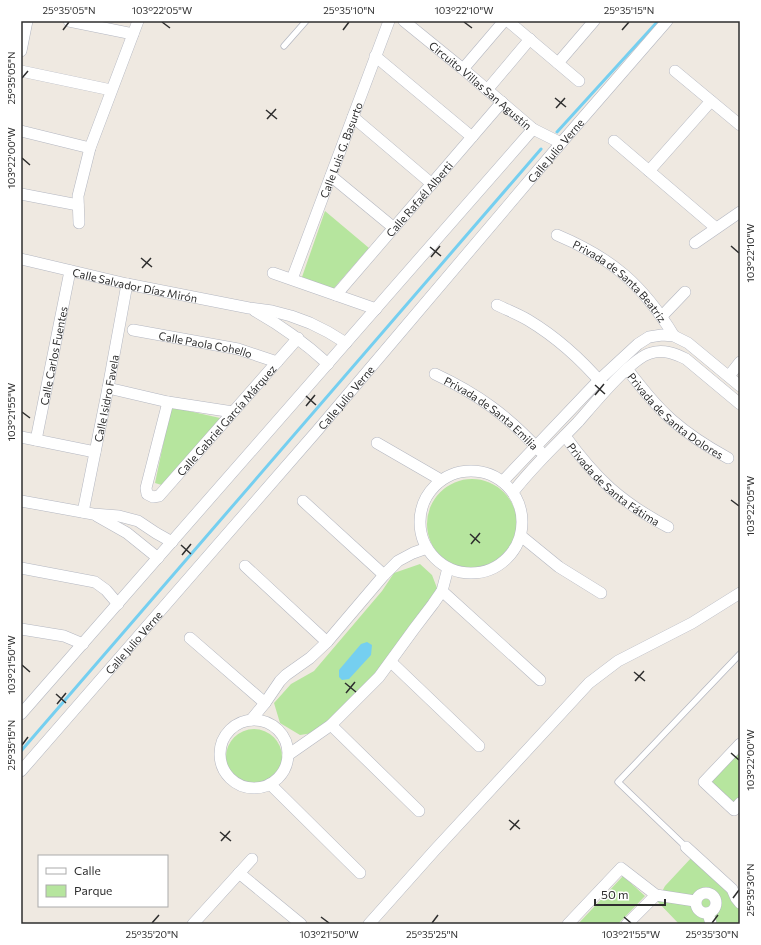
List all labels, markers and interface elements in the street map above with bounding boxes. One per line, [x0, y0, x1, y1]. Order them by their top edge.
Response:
text: 25°35'05"N [43, 4, 96, 16]
text: 103°22'05"W [132, 4, 192, 16]
text: 25°35'10"N [323, 4, 375, 16]
text: 103°22'10"W [435, 4, 494, 16]
text: 25°35'15"N [604, 4, 654, 16]
street label: Circuito Villas San Agustín [427, 38, 535, 132]
text: 25°35'05"N [5, 52, 17, 105]
street label: Calle Luis G. Basurto [317, 100, 365, 200]
street label: Calle Julio Verne [524, 116, 586, 185]
text: 103°22'00"W [5, 127, 17, 189]
street label: Calle Rafaél Alberti [383, 158, 455, 239]
text: 103°22'10"W [744, 224, 756, 283]
street label: Privada de Santa Beatriz [571, 237, 670, 325]
street label: Calle Salvador Díaz Mirón [71, 265, 199, 304]
street label: Calle Carlos Fuentes [37, 305, 69, 406]
street label: Calle Paola Cohello [158, 328, 255, 360]
street label: Calle Isidro Favela [91, 354, 120, 443]
street label: Calle Gabriel García Márquez [174, 361, 279, 478]
street label: Calle Julio Verne [315, 362, 376, 432]
street label: Privada de Santa Dolores [626, 370, 726, 461]
street label: Privada de Santa Emilia [442, 373, 542, 452]
text: 103°21'55"W [5, 383, 17, 441]
street label: Privada de Santa Fátima [565, 440, 662, 528]
text: 103°22'05"W [744, 476, 756, 536]
street label: Calle Julio Verne [102, 608, 164, 676]
text: 103°21'50"W [5, 635, 17, 695]
text: 25°35'15"N [5, 720, 17, 770]
text: 103°22'00"W [744, 729, 756, 791]
legend [38, 855, 168, 907]
text: Calle [74, 863, 101, 877]
text: 25°35'30"N [744, 864, 756, 916]
scale bar [595, 881, 665, 907]
text: Parque [74, 883, 112, 897]
text: 50 m [601, 887, 629, 901]
text: 25°35'20"N [126, 928, 178, 940]
text: 103°21'50"W [299, 928, 359, 940]
text: 25°35'25"N [406, 928, 458, 940]
text: 103°21'55"W [602, 928, 660, 940]
text: 25°35'30"N [686, 928, 738, 940]

